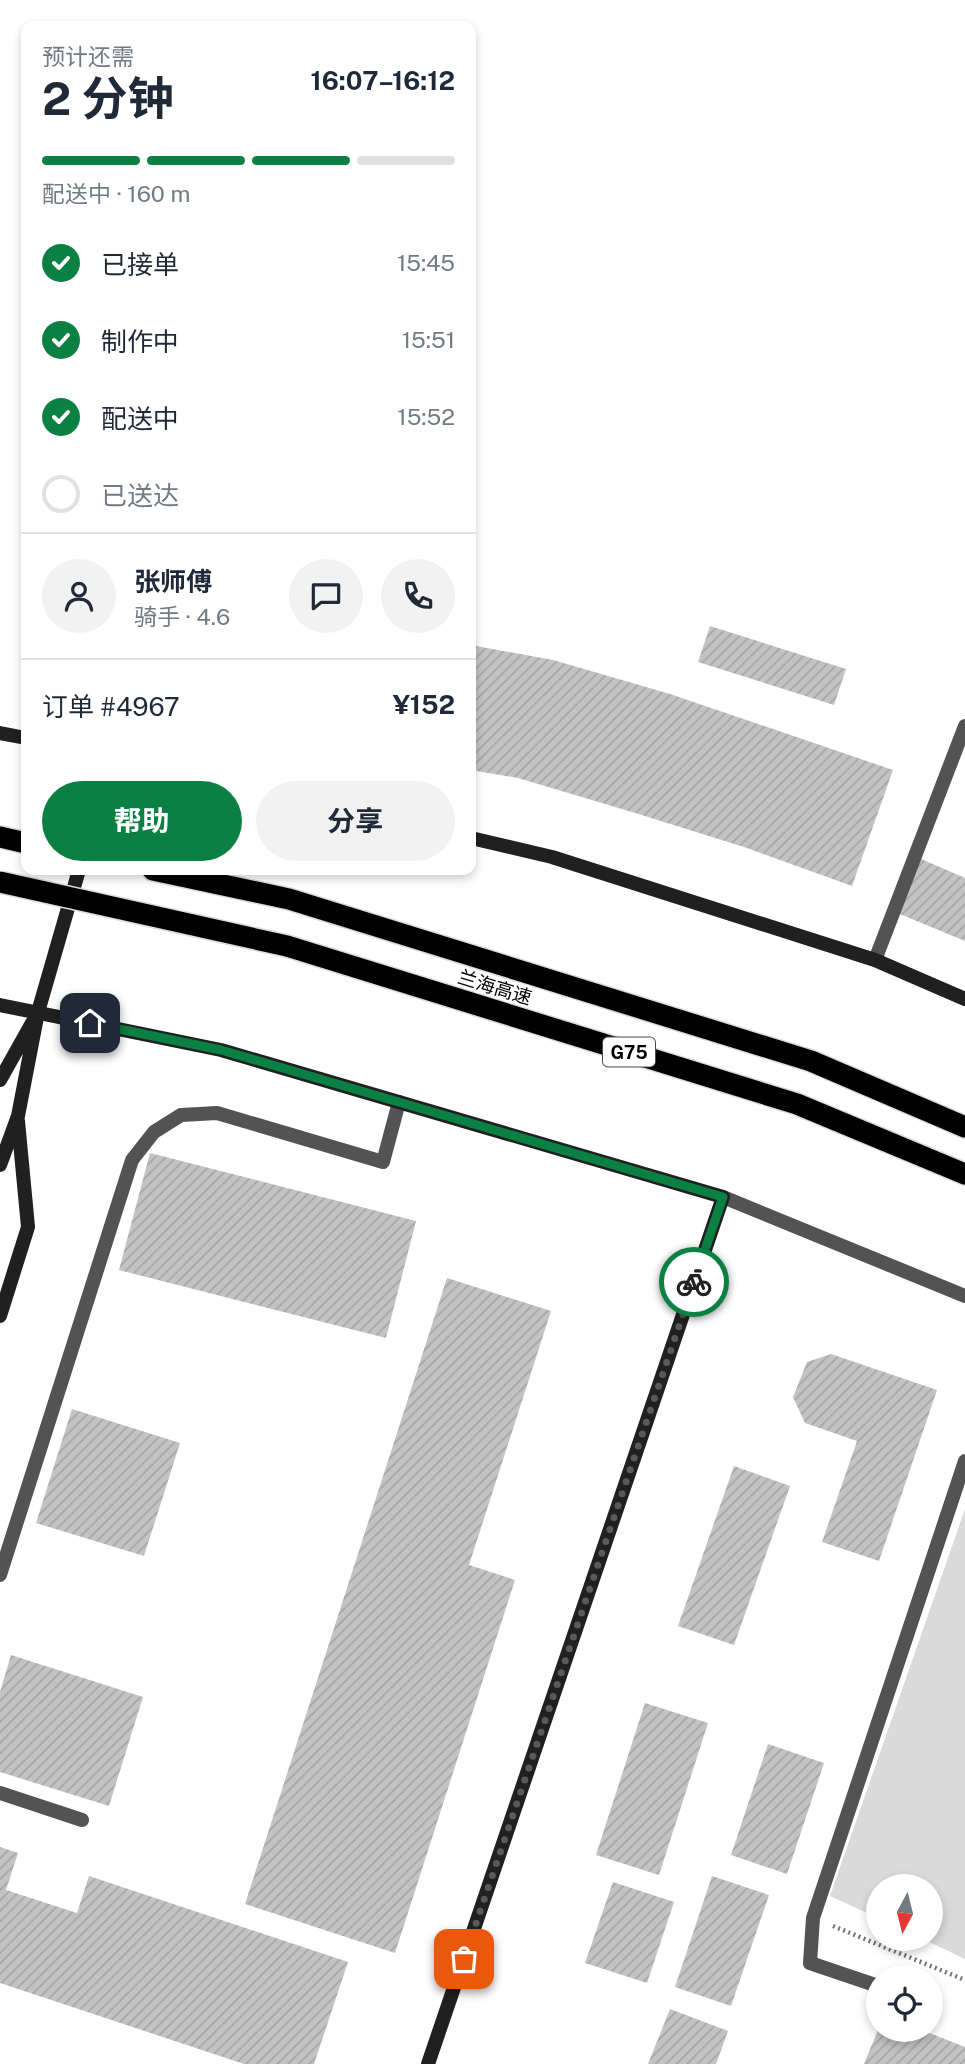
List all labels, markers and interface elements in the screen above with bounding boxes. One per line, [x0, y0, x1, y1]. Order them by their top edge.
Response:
text: 预计还需 [42, 43, 134, 70]
text: 16:07–16:12 [311, 65, 455, 96]
text: 2 分钟 [42, 71, 174, 125]
text: 配送中 · 160 m [42, 180, 190, 207]
icon: check [42, 244, 80, 282]
text: 已接单 [101, 249, 179, 280]
text: 15:45 [397, 249, 455, 276]
icon: check [42, 321, 80, 359]
text: 制作中 [101, 326, 179, 357]
text: 15:51 [402, 326, 455, 353]
icon: check [42, 398, 80, 436]
text: 配送中 [101, 403, 179, 434]
text: 15:52 [397, 403, 455, 430]
text: 已送达 [101, 480, 179, 511]
button: person [42, 559, 116, 633]
button: chat [289, 559, 363, 633]
button: phone [381, 559, 455, 633]
text: 张师傅 [134, 566, 212, 597]
text: 骑手 · 4.6 [134, 603, 230, 630]
text: ¥152 [393, 689, 455, 720]
text: 订单 #4967 [42, 691, 180, 722]
button: 帮助 [42, 781, 242, 861]
button: 分享 [256, 781, 455, 861]
street label: 兰海高速 [455, 965, 535, 1009]
pin [60, 993, 120, 1053]
icon: home [71, 1004, 109, 1042]
road number: G75 [603, 1037, 655, 1066]
courier [659, 1247, 729, 1317]
icon: bike [675, 1263, 713, 1301]
north arrow [866, 1874, 943, 1951]
map controls [866, 1874, 943, 2042]
pin [434, 1929, 494, 1989]
icon: bag [445, 1940, 483, 1978]
button: locate [866, 1965, 943, 2042]

